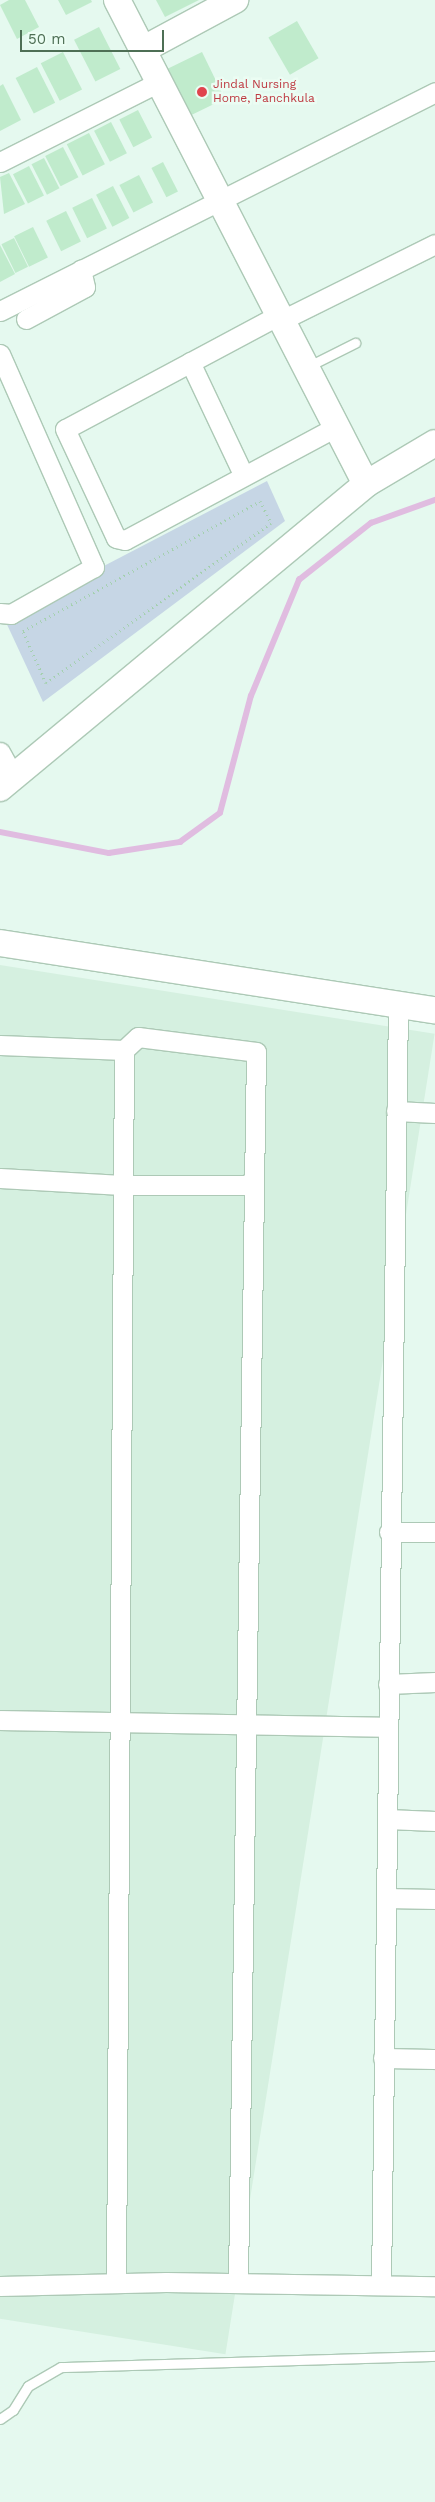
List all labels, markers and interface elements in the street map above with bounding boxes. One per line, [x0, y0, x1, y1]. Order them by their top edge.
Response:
scale bar [22, 20, 166, 52]
text: 50 m [28, 30, 65, 48]
place label: Jindal Nursing Home, Panchkula [213, 78, 315, 106]
marker: Jindal Nursing Home, Panchkula [195, 85, 209, 99]

